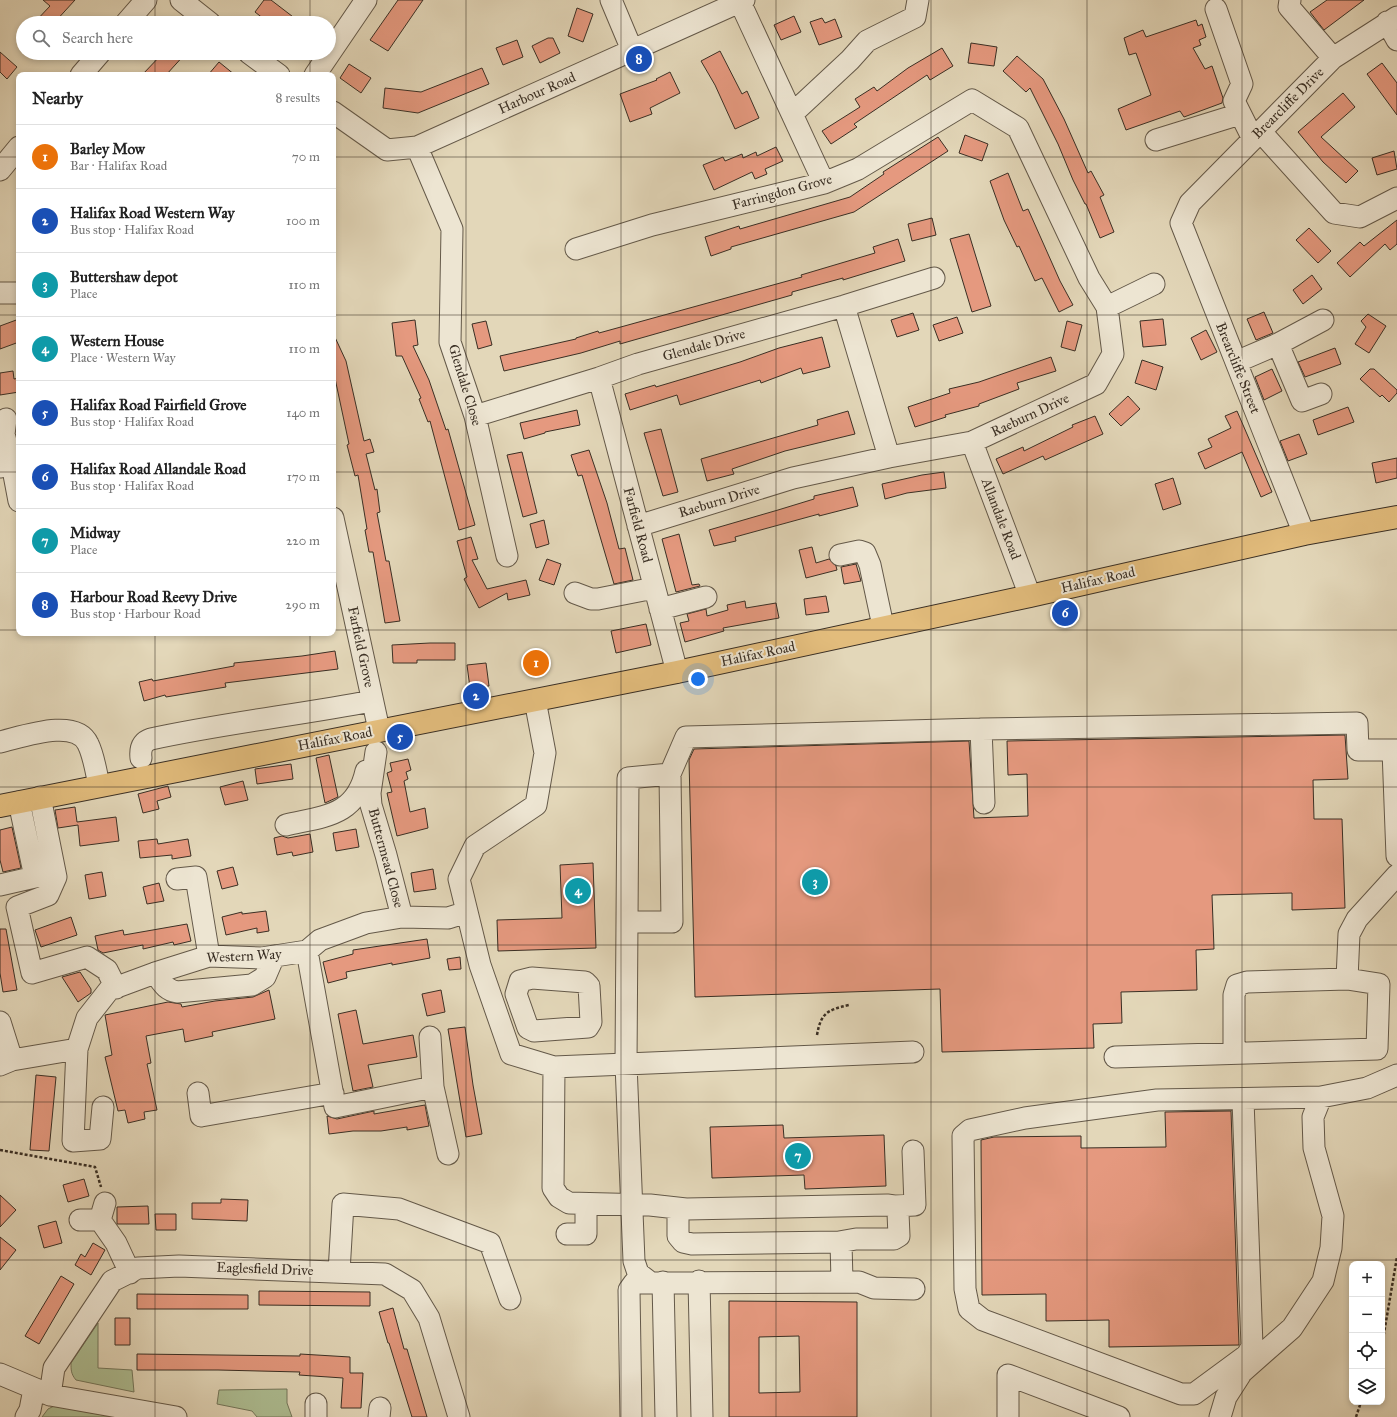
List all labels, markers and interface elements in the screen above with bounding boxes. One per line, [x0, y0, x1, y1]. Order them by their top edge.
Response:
search box [16, 16, 336, 60]
icon: search [30, 27, 52, 49]
text: Search here [62, 29, 133, 47]
pin: 8 [626, 44, 652, 74]
street label: Brearcliffe Drive [1249, 63, 1328, 142]
street label: Harbour Road [496, 68, 578, 118]
text: Nearby [32, 88, 83, 109]
text: 8 results [276, 90, 320, 106]
text: Barley Mow [70, 140, 145, 158]
text: 1 [42, 149, 48, 165]
text: 70 m [292, 149, 320, 165]
text: Bar · Halifax Road [70, 158, 167, 174]
street label: Farringdon Grove [730, 170, 834, 214]
text: Halifax Road Western Way [70, 204, 235, 222]
text: 2 [42, 213, 48, 229]
text: 100 m [286, 213, 320, 229]
text: Bus stop · Halifax Road [70, 222, 194, 238]
text: Buttershaw depot [70, 268, 178, 286]
text: 3 [42, 277, 48, 293]
text: 110 m [288, 277, 320, 293]
text: Place [70, 286, 97, 302]
street label: Brearcliffe Street [1212, 320, 1264, 416]
street label: Glendale Drive [661, 325, 747, 365]
text: Western House [70, 332, 164, 350]
text: 4 [41, 341, 49, 357]
text: 110 m [288, 341, 320, 357]
street label: Glendale Close [445, 342, 485, 428]
text: Place · Western Way [70, 350, 176, 366]
street label: Raeburn Drive [988, 389, 1072, 440]
text: Halifax Road Fairfield Grove [70, 396, 247, 414]
text: 5 [42, 405, 48, 421]
text: 140 m [286, 405, 320, 421]
text: Bus stop · Halifax Road [70, 414, 194, 430]
text: Halifax Road Allandale Road [70, 460, 246, 478]
text: 6 [42, 469, 48, 485]
text: 170 m [287, 469, 320, 485]
street label: Allandale Road [977, 475, 1024, 562]
text: Bus stop · Halifax Road [70, 478, 194, 494]
street label: Raeburn Drive [676, 481, 762, 521]
street label: Farfield Road [620, 485, 656, 565]
text: Midway [70, 524, 120, 542]
text: 7 [42, 533, 48, 549]
text: 220 m [286, 533, 320, 549]
text: Place [70, 542, 97, 558]
street label: Halifax Road [1059, 563, 1137, 597]
text: Harbour Road Reevy Drive [70, 588, 237, 606]
text: 8 [42, 597, 48, 613]
text: 290 m [285, 597, 320, 613]
pin: 6 [1052, 598, 1078, 628]
street label: Farfield Grove [344, 605, 378, 689]
text: Bus stop · Harbour Road [70, 606, 201, 622]
street label: Halifax Road [719, 638, 797, 670]
pin: 1 [523, 648, 549, 678]
your location [688, 669, 708, 689]
pin: 2 [463, 681, 489, 711]
pin: 5 [387, 722, 413, 752]
street label: Halifax Road [296, 723, 374, 755]
street label: Buttermead Close [365, 806, 408, 910]
pin: 3 [802, 867, 828, 897]
pin: 4 [565, 876, 591, 906]
street label: Western Way [206, 946, 282, 966]
pin: 7 [785, 1141, 811, 1171]
street label: Eaglesfield Drive [216, 1259, 314, 1279]
map controls [1349, 1261, 1385, 1405]
button: + [1349, 1261, 1385, 1297]
button: − [1349, 1297, 1385, 1333]
button: locate [1349, 1333, 1385, 1369]
button: layers [1349, 1369, 1385, 1405]

